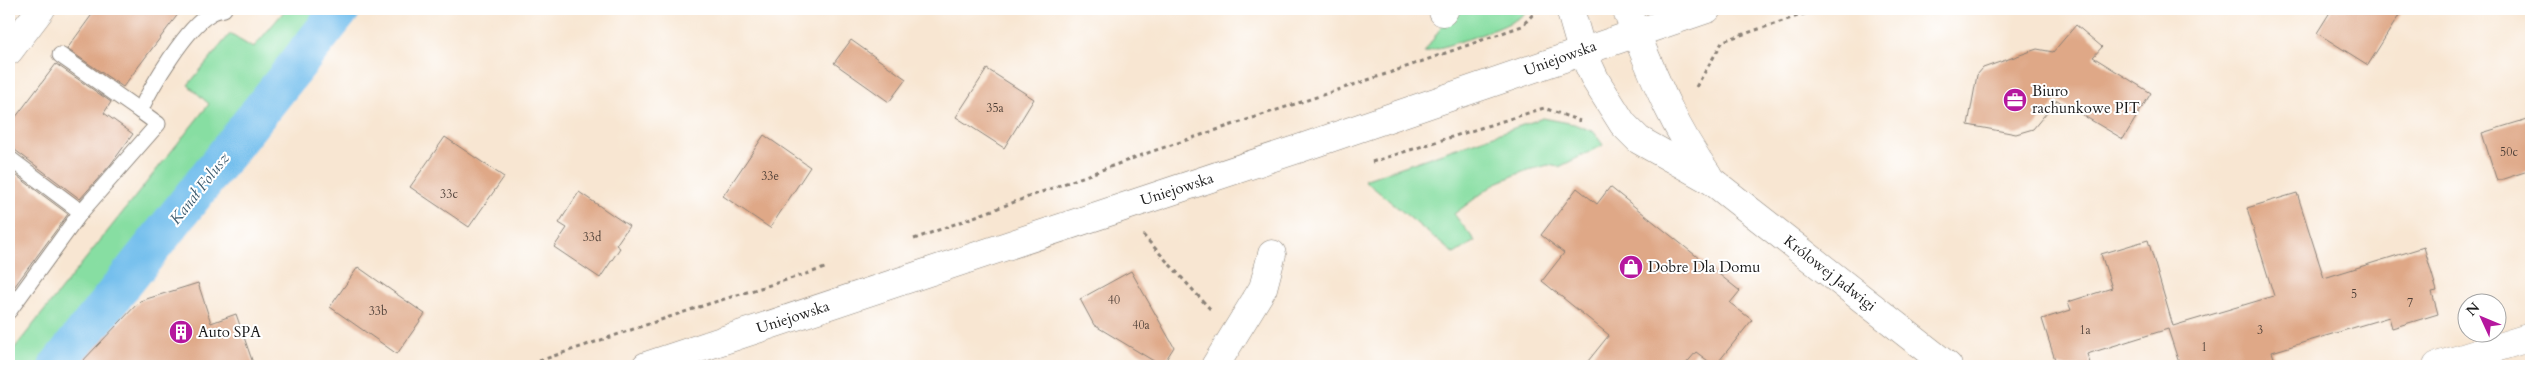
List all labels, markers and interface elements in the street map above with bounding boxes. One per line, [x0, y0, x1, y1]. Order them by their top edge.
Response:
street label: Uniejowska [1521, 35, 1599, 80]
place label: Biuro rachunkowe PIT [2032, 81, 2140, 118]
office icon: Biuro rachunkowe PIT [2002, 87, 2028, 113]
house number: 35a [986, 100, 1005, 116]
house number: 50c [2500, 144, 2518, 160]
water label: Kanał Folusz [165, 148, 235, 229]
house number: 33e [761, 168, 779, 184]
street label: Uniejowska [1138, 168, 1217, 210]
house number: 33c [440, 186, 458, 202]
house number: 33d [583, 229, 602, 245]
street label: Królowej Jadwigi [1780, 231, 1880, 315]
shop icon: Dobre Dla Domu [1618, 254, 1644, 280]
place label: Dobre Dla Domu [1648, 257, 1760, 277]
house number: 5 [2351, 286, 2357, 302]
house number: 40 [1108, 292, 1120, 308]
north arrow [2458, 292, 2508, 342]
house number: 7 [2407, 295, 2413, 311]
street label: Uniejowska [754, 296, 833, 338]
text: N [2462, 298, 2484, 320]
house number: 33b [369, 303, 387, 319]
house number: 40a [1132, 317, 1151, 333]
building icon: Auto SPA [168, 319, 194, 345]
place label: Auto SPA [198, 322, 261, 342]
house number: 1a [2079, 322, 2091, 338]
house number: 3 [2257, 322, 2263, 338]
house number: 1 [2201, 339, 2207, 355]

